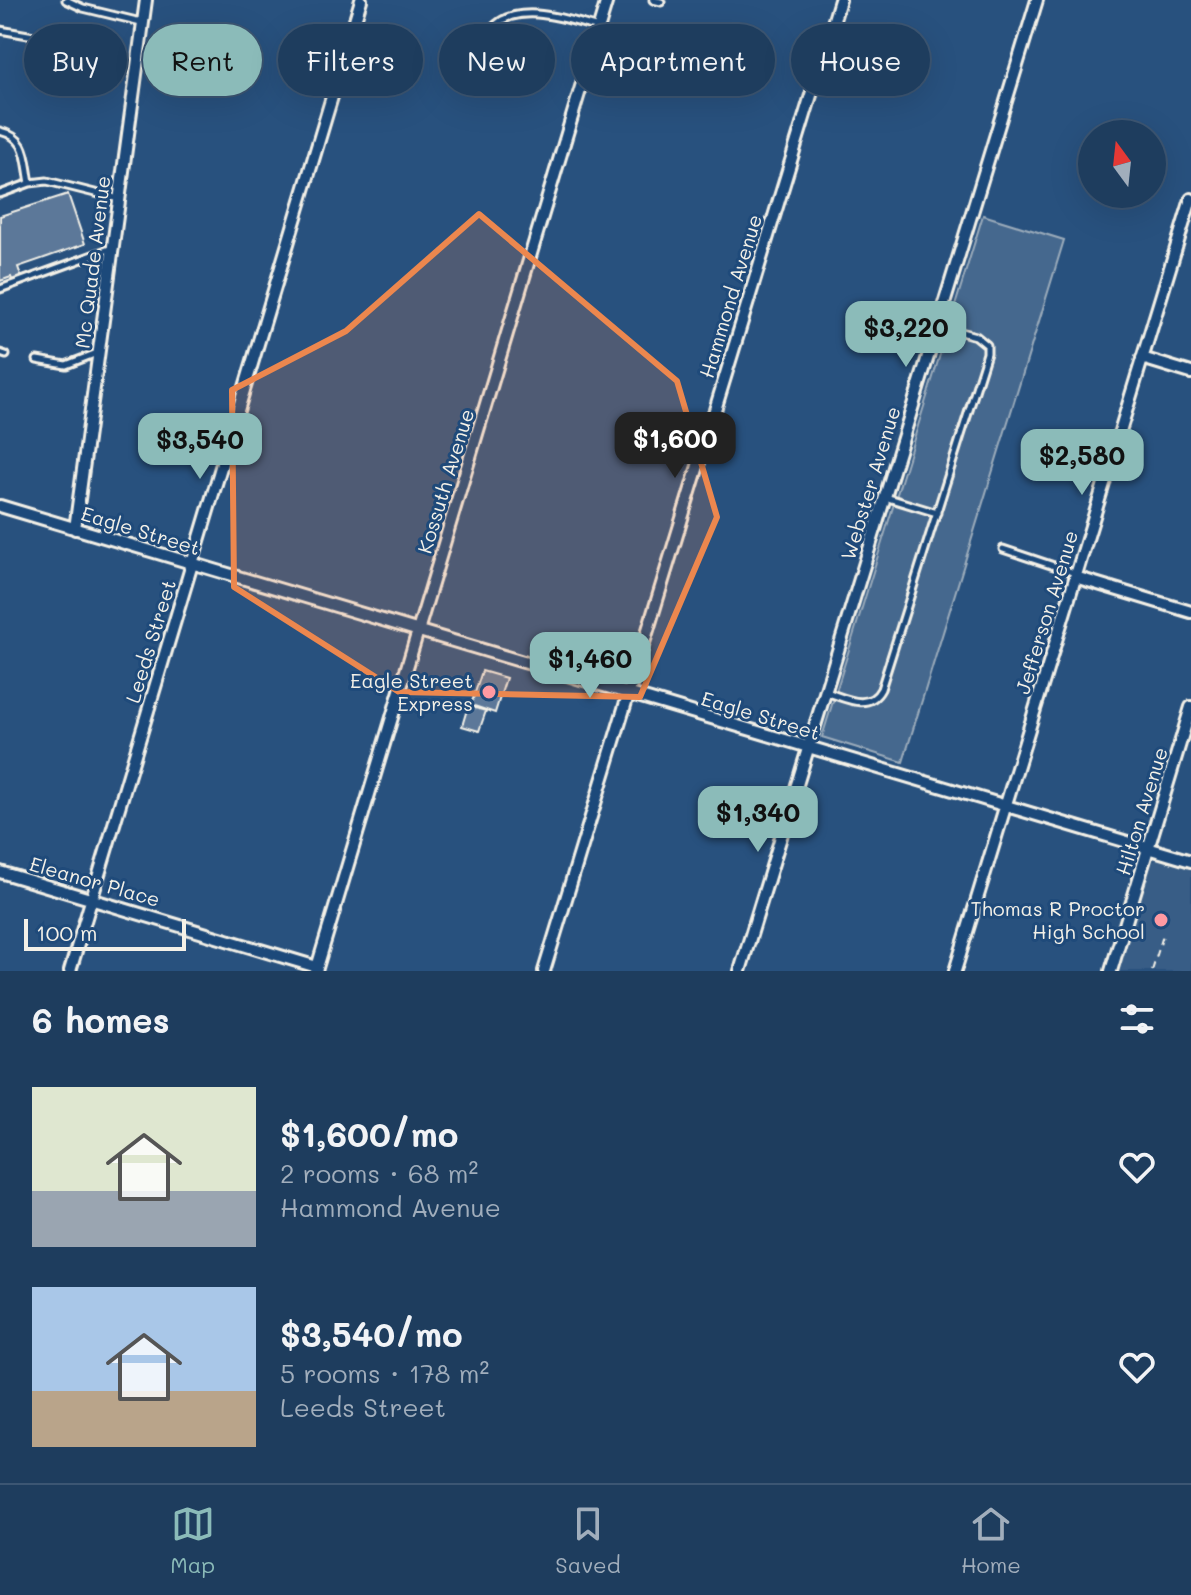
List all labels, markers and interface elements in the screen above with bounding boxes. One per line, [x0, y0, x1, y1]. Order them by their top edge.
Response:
chip: Buy [24, 24, 127, 96]
chip: Rent [143, 24, 262, 96]
chip: Filters [278, 24, 423, 96]
chip: New [439, 24, 555, 96]
chip: Apartment [571, 24, 775, 96]
chip: House [791, 24, 930, 96]
north arrow [1078, 120, 1166, 208]
map controls [1078, 120, 1166, 208]
street label: Mc Quade Avenue [69, 174, 115, 350]
street label: Hammond Avenue [693, 211, 767, 381]
pin: $3,220 [841, 301, 971, 369]
text: $3,220 [863, 310, 949, 344]
street label: Webster Avenue [834, 403, 906, 563]
street label: Kossuth Avenue [411, 405, 479, 557]
pin: $1,600 [610, 412, 740, 480]
pin: $3,540 [135, 413, 265, 481]
text: $1,600 [633, 421, 717, 455]
text: $3,540 [156, 422, 244, 456]
pin: $2,580 [1017, 429, 1147, 497]
text: $2,580 [1039, 438, 1125, 472]
street label: Eagle Street [78, 500, 204, 560]
street label: Jefferson Avenue [1009, 527, 1083, 697]
street label: Leeds Street [119, 576, 181, 706]
pin: $1,460 [525, 632, 655, 700]
text: $1,460 [548, 641, 632, 675]
place label: Eagle Street Express [350, 667, 473, 716]
marker: Eagle Street Express [480, 683, 498, 701]
street label: Eagle Street [698, 685, 824, 745]
street label: Hilton Avenue [1109, 744, 1173, 878]
pin: $1,340 [693, 786, 823, 854]
text: $1,340 [716, 795, 800, 829]
street label: Eleanor Place [27, 850, 163, 912]
place label: Thomas R Proctor High School [970, 895, 1145, 944]
marker: Thomas R Proctor High School [1152, 911, 1170, 929]
scale bar [24, 915, 186, 951]
text: 100 m [36, 918, 98, 947]
text: 6 homes [32, 997, 170, 1042]
icon: filters [1115, 997, 1159, 1041]
text: $1,600/mo [280, 1111, 458, 1156]
icon: home [96, 1119, 192, 1215]
icon: heart [1115, 1145, 1159, 1189]
text: 2 rooms · 68 m² [280, 1156, 478, 1190]
text: Hammond Avenue [280, 1190, 501, 1224]
text: $3,540/mo [280, 1311, 463, 1356]
icon: home [96, 1319, 192, 1415]
icon: heart [1115, 1345, 1159, 1389]
text: 5 rooms · 178 m² [280, 1356, 489, 1390]
text: Leeds Street [280, 1390, 446, 1424]
tab: Map [170, 1502, 215, 1579]
tab: Saved [555, 1502, 621, 1579]
tab: Home [961, 1502, 1021, 1579]

